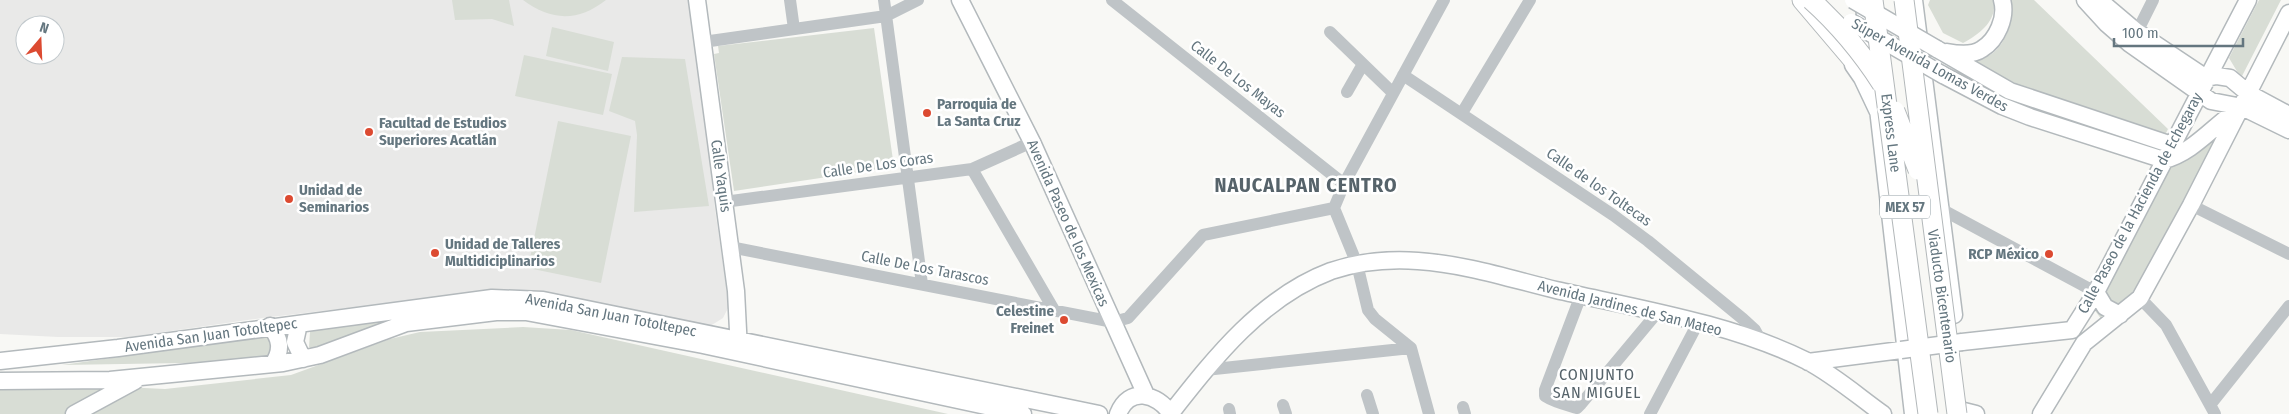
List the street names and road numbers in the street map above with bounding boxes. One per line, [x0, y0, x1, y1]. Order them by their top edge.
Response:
street label: Súper Avenida Lomas Verdes [1849, 14, 2011, 116]
street label: Calle De Los Mayas [1187, 36, 1289, 122]
street label: Calle Paseo de la Hacienda de Echegaray [2074, 89, 2206, 317]
street label: Express Lane [1877, 93, 1905, 173]
street label: Avenida Paseo de los Mexicas [1023, 137, 1113, 309]
street label: Calle Yaquis [707, 139, 735, 213]
street label: Calle de los Toltecas [1543, 144, 1655, 230]
street label: Calle De Los Coras [822, 148, 934, 182]
road number: MEX 57 [1880, 196, 1930, 218]
street label: Viaducto Bicentenario [1924, 228, 1960, 364]
street label: Calle De Los Tarascos [860, 247, 990, 289]
street label: Avenida Jardines de San Mateo [1536, 276, 1724, 340]
street label: Avenida San Juan Totoltepec [524, 290, 699, 341]
street label: Avenida San Juan Totoltepec [124, 314, 299, 356]

